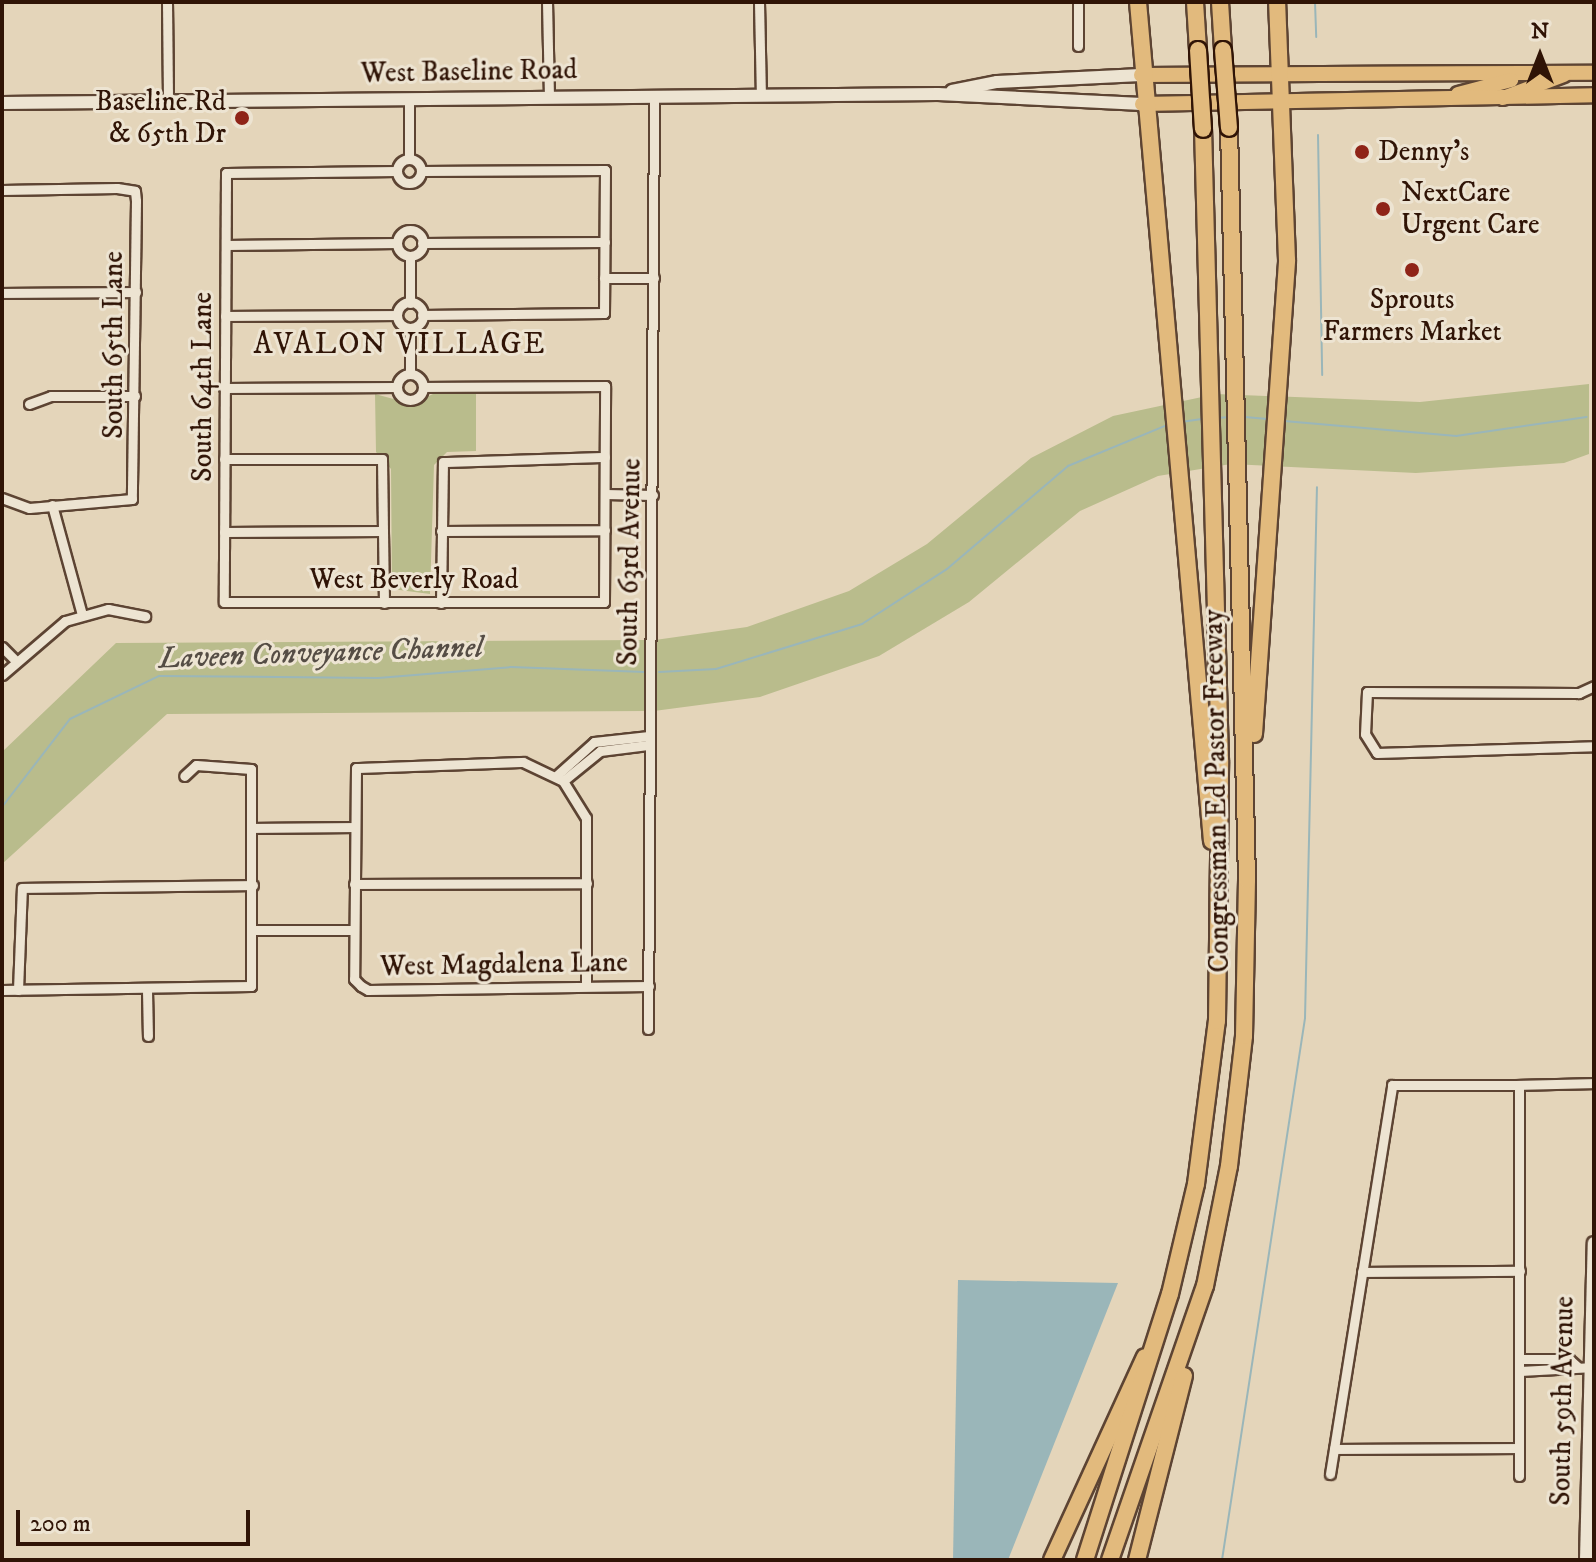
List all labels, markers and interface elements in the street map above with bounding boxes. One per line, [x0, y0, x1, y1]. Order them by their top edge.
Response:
north arrow [1500, 16, 1580, 96]
text: N [1531, 18, 1549, 45]
street label: West Baseline Road [360, 53, 578, 91]
place label: Baseline Rd & 65th Dr [95, 85, 226, 151]
marker: Baseline Rd & 65th Dr [233, 109, 251, 127]
place label: Denny's [1378, 135, 1469, 169]
marker: Denny's [1353, 143, 1371, 161]
place label: NextCare Urgent Care [1401, 176, 1539, 242]
marker: NextCare Urgent Care [1372, 198, 1394, 220]
street label: South 65th Lane [97, 251, 131, 439]
marker: Sprouts Farmers Market [1403, 261, 1421, 279]
place label: Sprouts Farmers Market [1323, 283, 1501, 349]
street label: South 64th Lane [186, 292, 220, 482]
district label: AVALON VILLAGE [254, 327, 546, 363]
street label: South 63rd Avenue [611, 458, 649, 666]
street label: West Beverly Road [310, 563, 518, 597]
street label: Congressman Ed Pastor Freeway [1197, 609, 1237, 973]
water label: Laveen Conveyance Channel [158, 630, 484, 678]
street label: West Magdalena Lane [380, 946, 628, 984]
street label: South 59th Avenue [1544, 1296, 1582, 1506]
scale bar [20, 1494, 254, 1544]
text: 200 m [30, 1509, 91, 1539]

